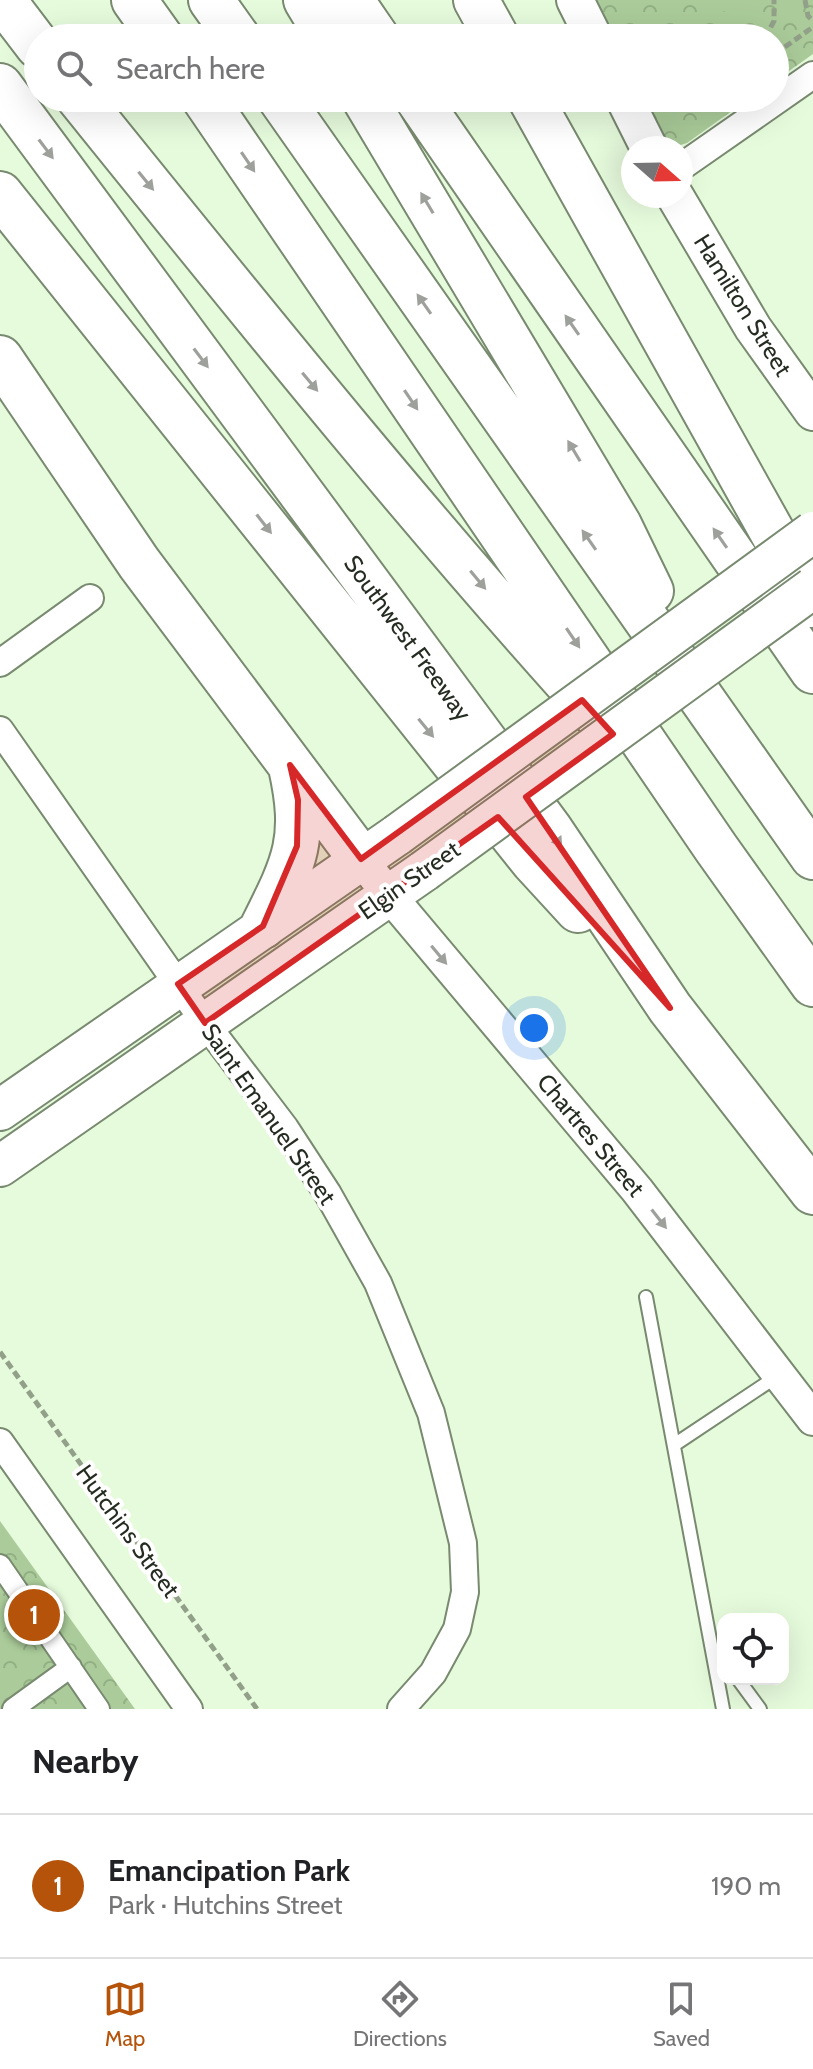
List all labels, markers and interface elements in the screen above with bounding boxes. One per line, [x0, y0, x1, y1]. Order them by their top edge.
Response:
search box [24, 24, 789, 112]
icon: search [52, 46, 96, 90]
text: Search here [116, 50, 265, 87]
north arrow [621, 136, 693, 208]
one-way arrow [37, 139, 53, 160]
one-way arrow [241, 152, 256, 173]
one-way arrow [137, 171, 153, 191]
one-way arrow [420, 192, 434, 214]
street label: Hamilton Street [688, 229, 798, 381]
one-way arrow [417, 293, 432, 314]
one-way arrow [565, 314, 580, 335]
one-way arrow [193, 347, 209, 369]
one-way arrow [301, 372, 318, 392]
one-way arrow [403, 389, 418, 411]
one-way arrow [568, 440, 582, 462]
one-way arrow [255, 514, 272, 534]
one-way arrow [713, 528, 728, 549]
one-way arrow [582, 529, 597, 550]
street label: Southwest Freeway [338, 550, 478, 726]
one-way arrow [469, 570, 486, 590]
one-way arrow [565, 627, 580, 648]
one-way arrow [417, 718, 434, 738]
one-way arrow [547, 827, 562, 848]
street label: Elgin Street [353, 835, 465, 925]
one-way arrow [430, 945, 447, 965]
your location [514, 1008, 554, 1048]
street label: Saint Emanuel Street [196, 1018, 342, 1210]
street label: Chartres Street [531, 1068, 651, 1202]
one-way arrow [651, 1209, 667, 1229]
street label: Hutchins Street [70, 1459, 186, 1603]
pin: 1 [8, 1585, 60, 1645]
map controls [717, 1613, 789, 1685]
button: locate [717, 1613, 789, 1685]
text: Nearby [32, 1740, 139, 1782]
text: Emancipation Park [108, 1852, 350, 1889]
text: 1 [53, 1870, 63, 1902]
text: 190 m [711, 1870, 781, 1902]
text: Park · Hutchins Street [108, 1889, 342, 1921]
tab: Map [103, 1977, 147, 2052]
tab: Directions [353, 1977, 447, 2052]
tab: Saved [653, 1977, 710, 2052]

